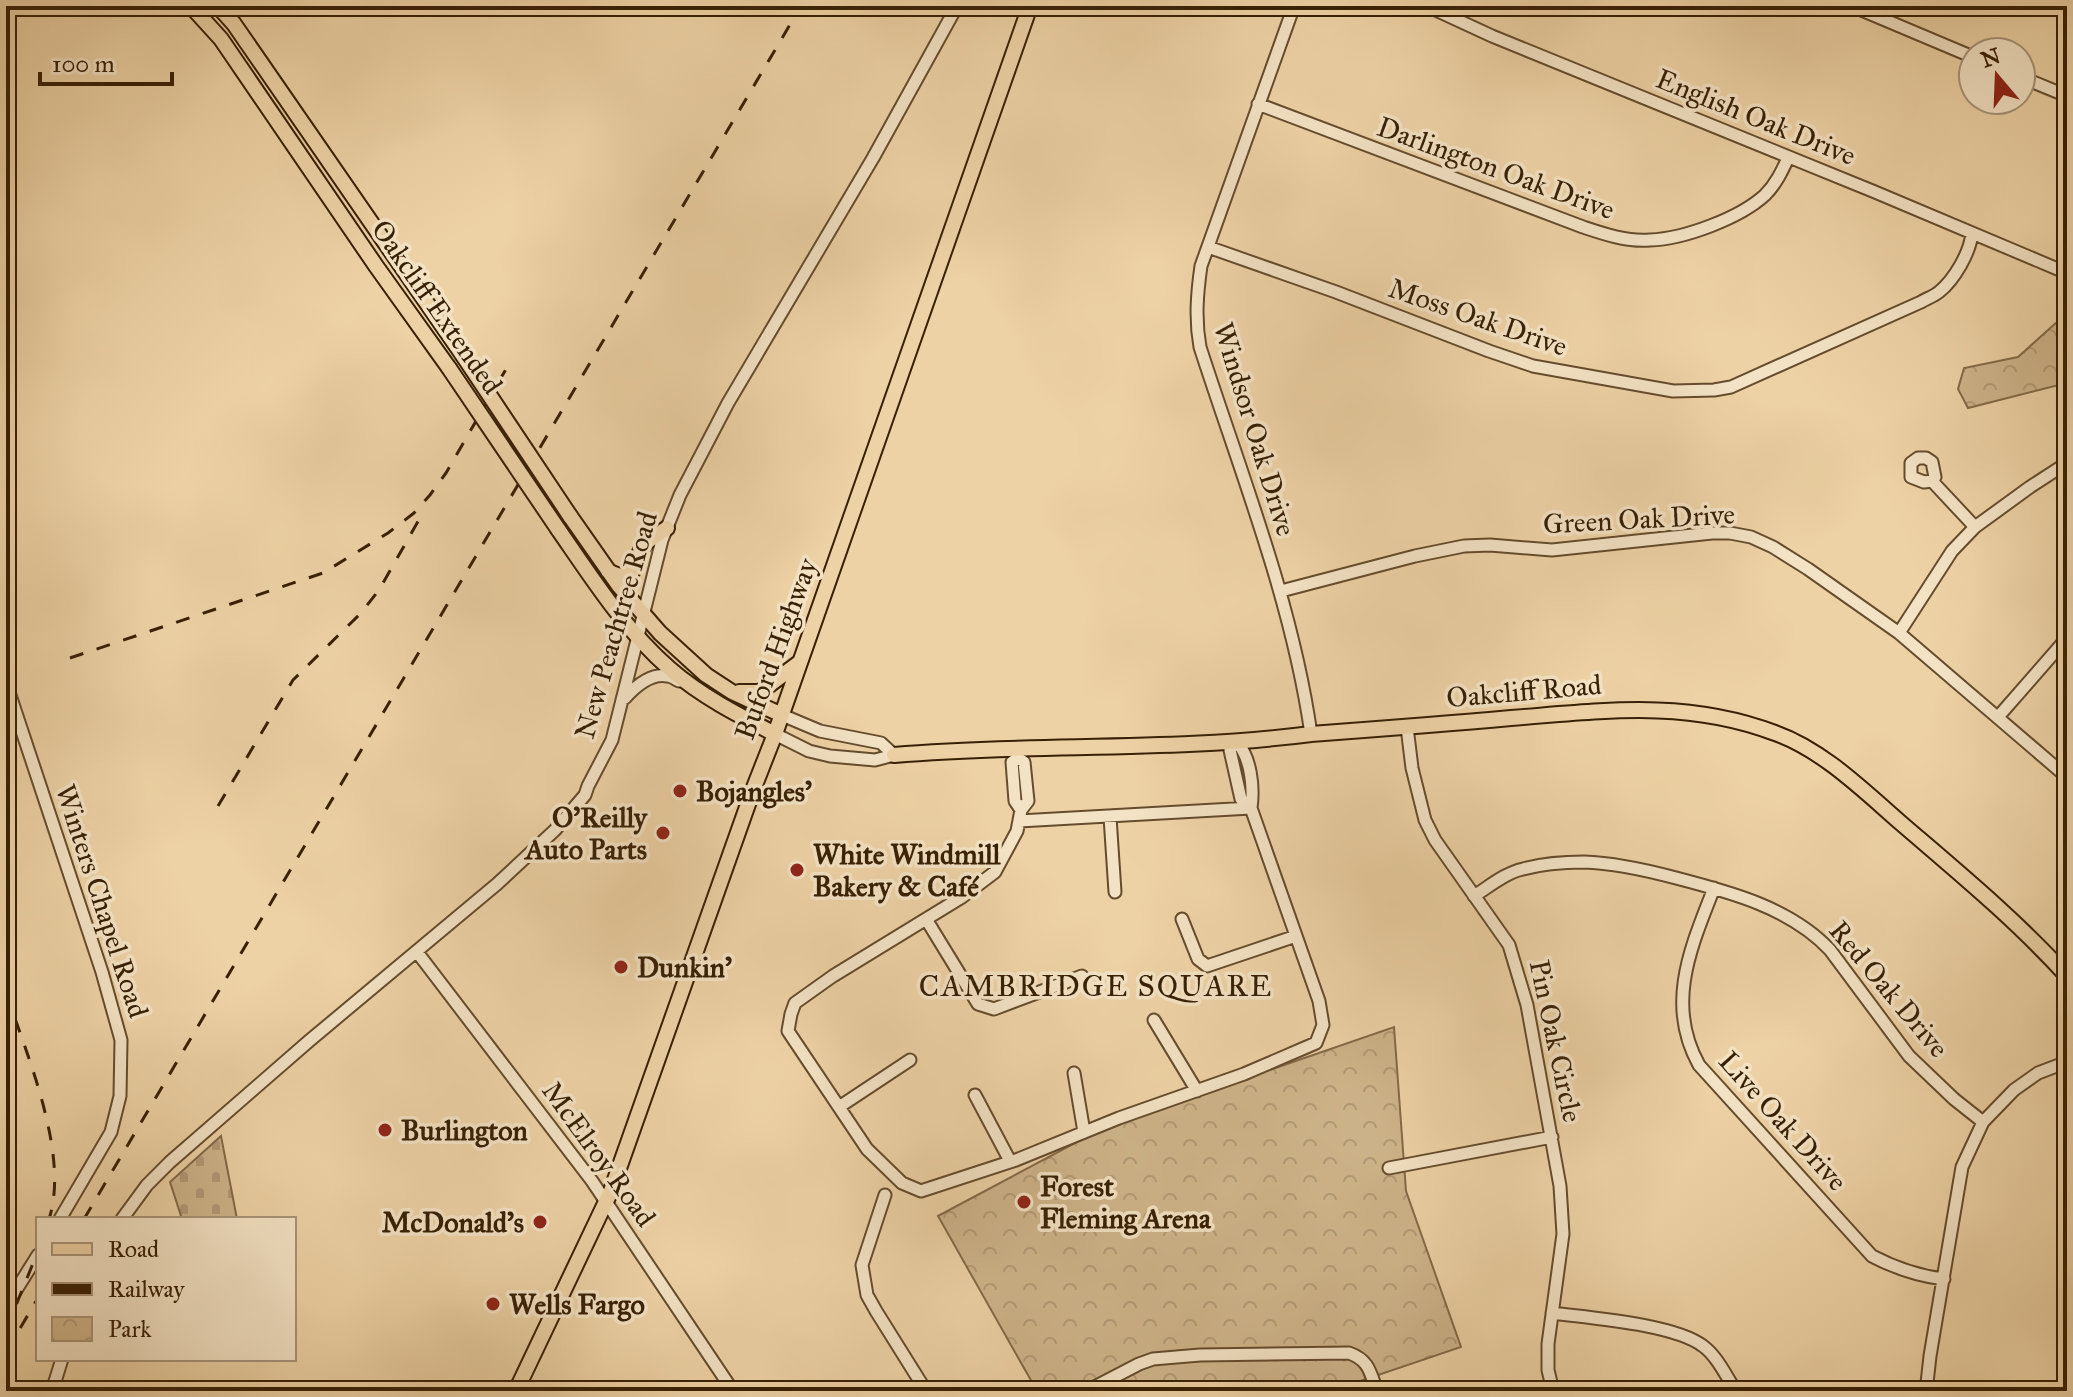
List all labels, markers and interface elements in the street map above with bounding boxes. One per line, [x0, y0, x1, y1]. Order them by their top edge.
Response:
scale bar [40, 36, 172, 86]
north arrow [1957, 36, 2037, 116]
text: N [1977, 42, 2004, 73]
text: 100 m [52, 49, 115, 79]
street label: English Oak Drive [1651, 61, 1861, 173]
street label: Darlington Oak Drive [1373, 109, 1619, 227]
street label: Oakcliff Extended [364, 213, 510, 401]
street label: Moss Oak Drive [1384, 270, 1572, 364]
street label: Windsor Oak Drive [1206, 318, 1304, 540]
street label: Green Oak Drive [1542, 496, 1736, 542]
street label: New Peachtree Road [567, 507, 665, 743]
street label: Buford Highway [727, 553, 825, 744]
street label: Oakcliff Road [1445, 667, 1603, 715]
place label: Bojangles' [696, 774, 812, 809]
street label: Winters Chapel Road [48, 780, 156, 1022]
marker: Bojangles' [671, 782, 689, 800]
place label: O'Reilly Auto Parts [523, 800, 648, 867]
marker: O'Reilly Auto Parts [654, 824, 672, 842]
place label: White Windmill Bakery & Café [813, 837, 1001, 904]
marker: White Windmill Bakery & Café [788, 861, 806, 879]
street label: Red Oak Drive [1822, 913, 1956, 1065]
place label: Dunkin' [637, 950, 732, 985]
street label: Pin Oak Circle [1522, 957, 1590, 1125]
marker: Dunkin' [612, 958, 630, 976]
district label: CAMBRIDGE SQUARE [919, 968, 1273, 1004]
street label: Live Oak Drive [1711, 1044, 1855, 1198]
street label: McElroy Road [535, 1074, 663, 1234]
place label: Burlington [401, 1113, 528, 1148]
marker: Burlington [376, 1121, 394, 1139]
place label: Forest Fleming Arena [1040, 1169, 1212, 1236]
marker: Forest Fleming Arena [1015, 1193, 1033, 1211]
place label: McDonald's [382, 1205, 524, 1240]
marker: McDonald's [531, 1213, 549, 1231]
legend [36, 1217, 296, 1361]
text: Road [108, 1234, 159, 1264]
text: Railway [108, 1274, 185, 1304]
place label: Wells Fargo [509, 1287, 645, 1322]
marker: Wells Fargo [484, 1295, 502, 1313]
text: Park [108, 1314, 152, 1344]

